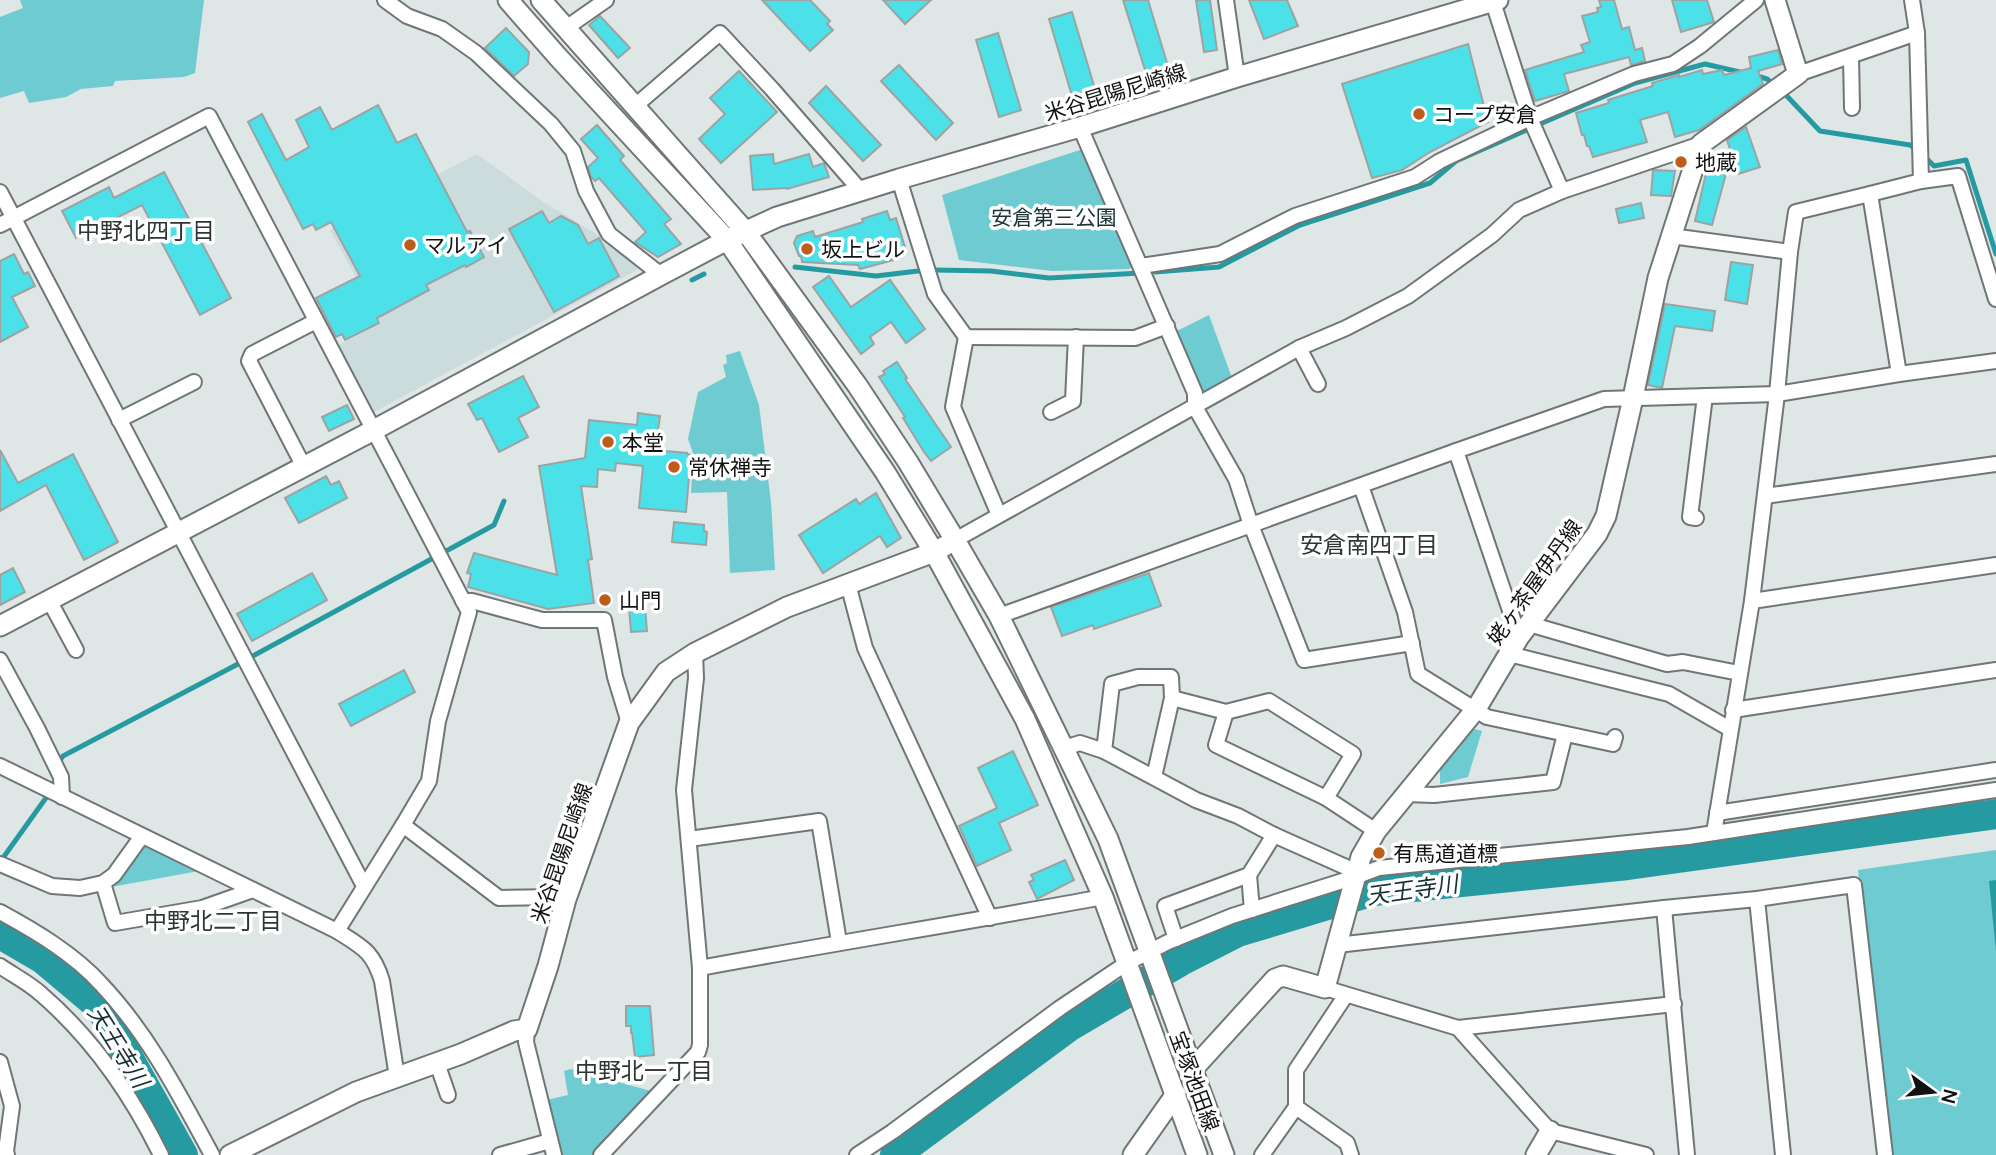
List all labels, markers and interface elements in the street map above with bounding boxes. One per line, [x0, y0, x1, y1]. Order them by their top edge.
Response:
street label: 米谷昆陽尼崎線 [1041, 57, 1189, 127]
place label: コープ安倉 [1433, 100, 1537, 128]
marker: コープ安倉 [1411, 106, 1427, 122]
place label: 地蔵 [1695, 148, 1737, 176]
marker: 地蔵 [1673, 154, 1689, 170]
park label: 安倉第三公園 [991, 203, 1117, 231]
district label: 中野北四丁目 [77, 214, 215, 246]
place label: マルアイ [424, 231, 507, 259]
place label: 坂上ビル [821, 235, 905, 263]
marker: マルアイ [402, 237, 418, 253]
marker: 坂上ビル [799, 241, 815, 257]
place label: 本堂 [622, 428, 664, 456]
marker: 本堂 [600, 434, 616, 450]
place label: 常休禅寺 [688, 453, 772, 481]
marker: 常休禅寺 [666, 459, 682, 475]
street label: 姥ヶ茶屋伊丹線 [1480, 514, 1588, 650]
district label: 安倉南四丁目 [1300, 528, 1438, 560]
place label: 山門 [619, 586, 661, 614]
marker: 山門 [597, 592, 613, 608]
street label: 米谷昆陽尼崎線 [524, 779, 598, 927]
place label: 有馬道道標 [1393, 839, 1498, 867]
marker: 有馬道道標 [1371, 845, 1387, 861]
water label: 天王寺川 [1364, 866, 1463, 911]
district label: 中野北二丁目 [144, 904, 282, 936]
water label: 天王寺川 [81, 999, 159, 1096]
street label: 宝塚池田線 [1164, 1027, 1226, 1135]
district label: 中野北一丁目 [575, 1054, 713, 1086]
north arrow [1898, 1057, 1968, 1127]
text: N [1935, 1086, 1964, 1106]

